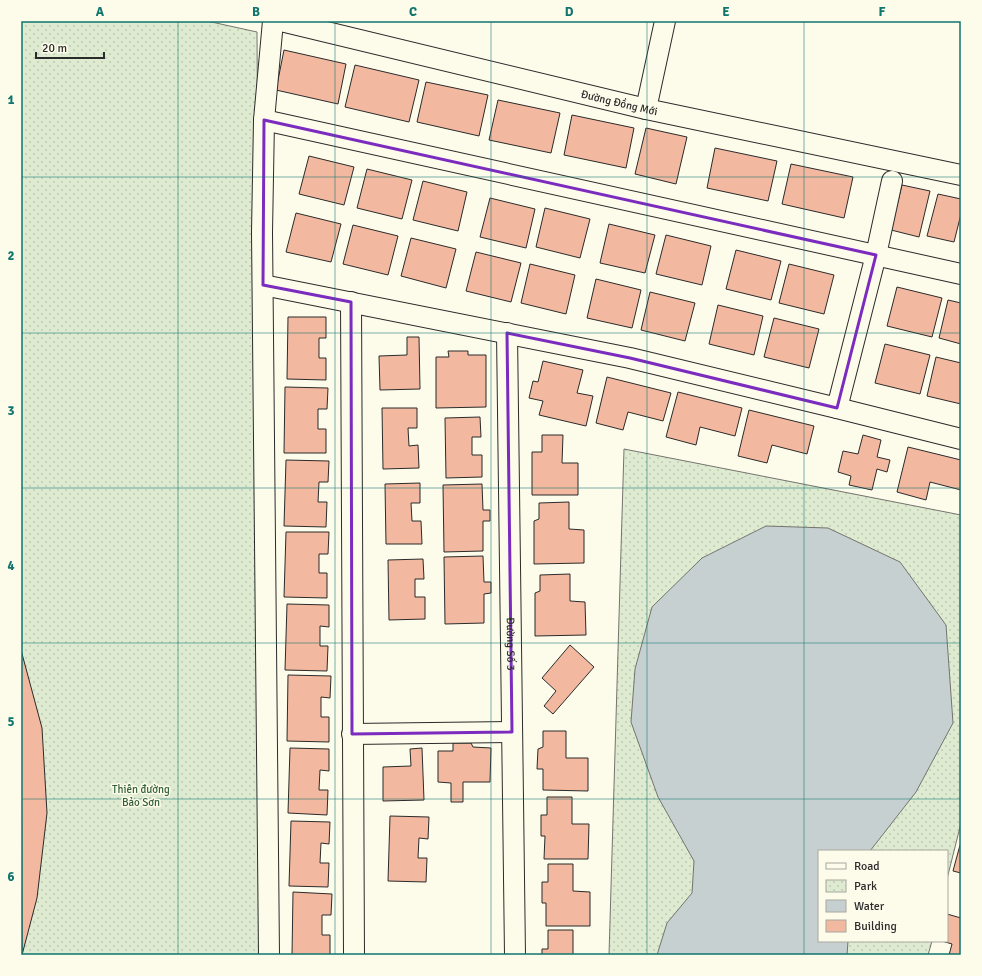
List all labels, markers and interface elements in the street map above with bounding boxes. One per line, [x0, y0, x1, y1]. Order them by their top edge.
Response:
text: A [96, 4, 105, 20]
text: B [252, 4, 260, 20]
text: C [409, 4, 417, 20]
text: D [565, 4, 574, 20]
text: E [722, 4, 730, 20]
text: F [879, 4, 886, 20]
scale bar [36, 34, 104, 60]
text: 20 m [42, 41, 67, 56]
street label: Đường Đồng Mới [580, 87, 659, 118]
text: 1 [7, 92, 15, 108]
text: 2 [7, 248, 15, 264]
text: 3 [7, 403, 15, 419]
text: 4 [7, 558, 15, 574]
street label: Đường Số 3 [504, 617, 519, 671]
text: 5 [7, 714, 15, 730]
park label: Thiên đường Bảo Sơn [112, 783, 170, 809]
legend [818, 850, 948, 942]
text: Road [854, 859, 880, 874]
text: 6 [7, 869, 15, 885]
text: Park [854, 879, 877, 894]
text: Water [854, 899, 885, 914]
text: Building [854, 919, 897, 934]

